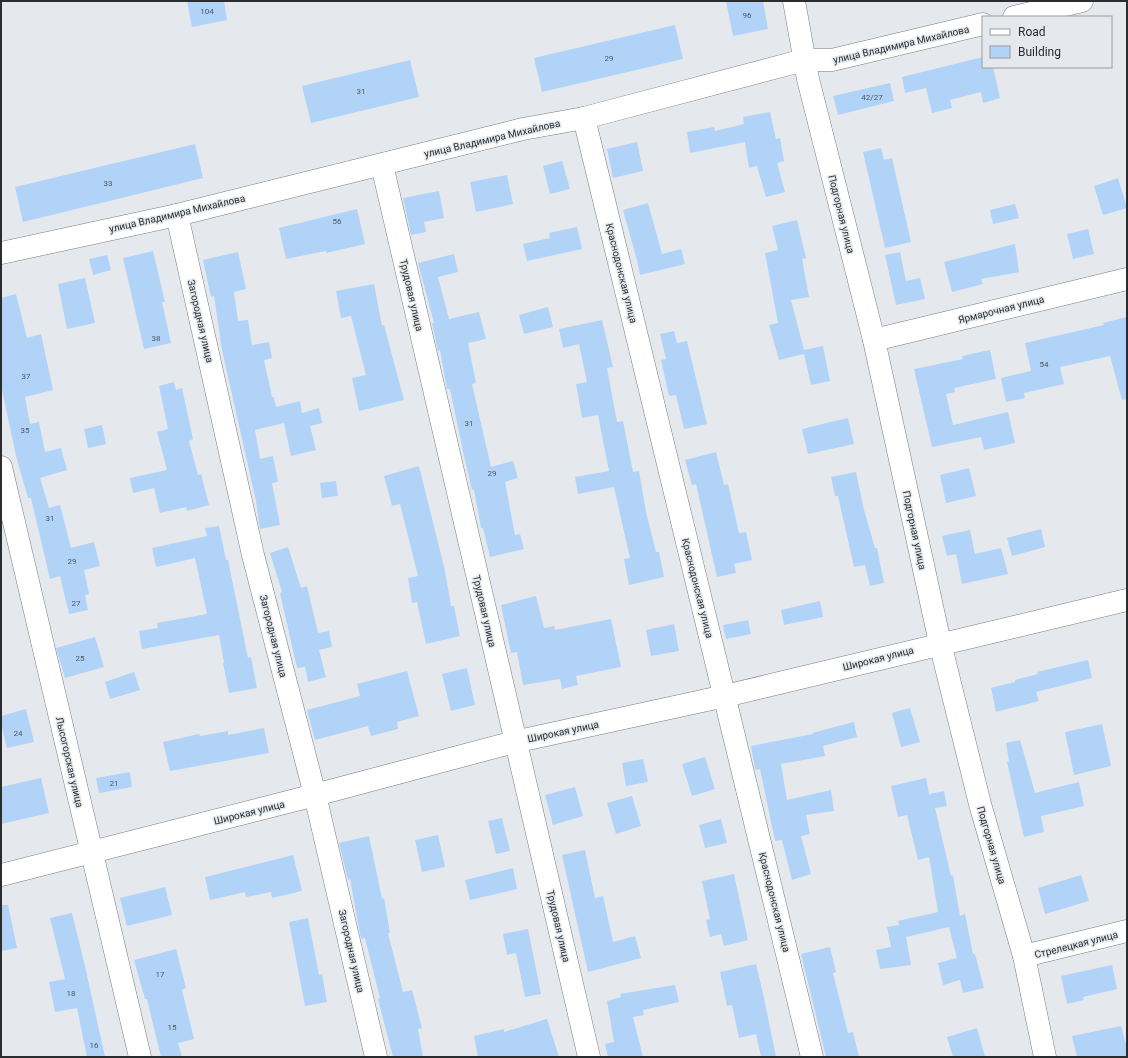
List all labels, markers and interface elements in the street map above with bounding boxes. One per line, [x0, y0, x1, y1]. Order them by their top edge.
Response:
house number: 104 [200, 7, 214, 16]
house number: 96 [743, 11, 752, 20]
legend [982, 16, 1112, 68]
street label: улица Владимира Михайлова [832, 23, 970, 66]
text: Road [1018, 25, 1046, 39]
text: Building [1018, 45, 1061, 59]
house number: 29 [605, 54, 614, 63]
house number: 31 [357, 87, 366, 96]
house number: 42/27 [861, 93, 883, 102]
street label: улица Владимира Михайлова [423, 117, 561, 160]
street label: Подгорная улица [826, 174, 857, 255]
house number: 33 [104, 179, 113, 188]
street label: улица Владимира Михайлова [108, 192, 246, 235]
house number: 56 [333, 217, 342, 226]
street label: Краснодонская улица [604, 222, 639, 324]
street label: Трудовая улица [398, 258, 425, 332]
street label: Загородная улица [186, 279, 215, 364]
street label: Ярмарочная улица [957, 293, 1045, 325]
house number: 38 [152, 334, 161, 343]
house number: 54 [1040, 360, 1049, 369]
house number: 37 [22, 372, 31, 381]
house number: 31 [465, 419, 474, 428]
house number: 35 [21, 426, 30, 435]
house number: 29 [488, 469, 497, 478]
street label: Подгорная улица [901, 490, 928, 571]
house number: 31 [46, 514, 55, 523]
street label: Краснодонская улица [680, 537, 715, 639]
house number: 29 [68, 557, 77, 566]
street label: Трудовая улица [471, 574, 498, 648]
street label: Загородная улица [258, 594, 289, 679]
house number: 27 [72, 599, 81, 608]
street label: Широкая улица [841, 644, 915, 673]
house number: 25 [76, 654, 85, 663]
street label: Лысогорская улица [54, 716, 85, 809]
street label: Широкая улица [526, 719, 600, 744]
house number: 24 [14, 729, 23, 738]
house number: 21 [110, 779, 119, 788]
street label: Широкая улица [212, 798, 286, 827]
street label: Подгорная улица [975, 805, 1008, 885]
street label: Краснодонская улица [757, 851, 792, 953]
street label: Трудовая улица [545, 889, 572, 963]
street label: Загородная улица [337, 909, 366, 994]
street label: Стрелецкая улица [1033, 929, 1119, 960]
house number: 17 [156, 970, 165, 979]
house number: 18 [67, 989, 76, 998]
house number: 15 [168, 1023, 177, 1032]
house number: 16 [90, 1041, 99, 1050]

